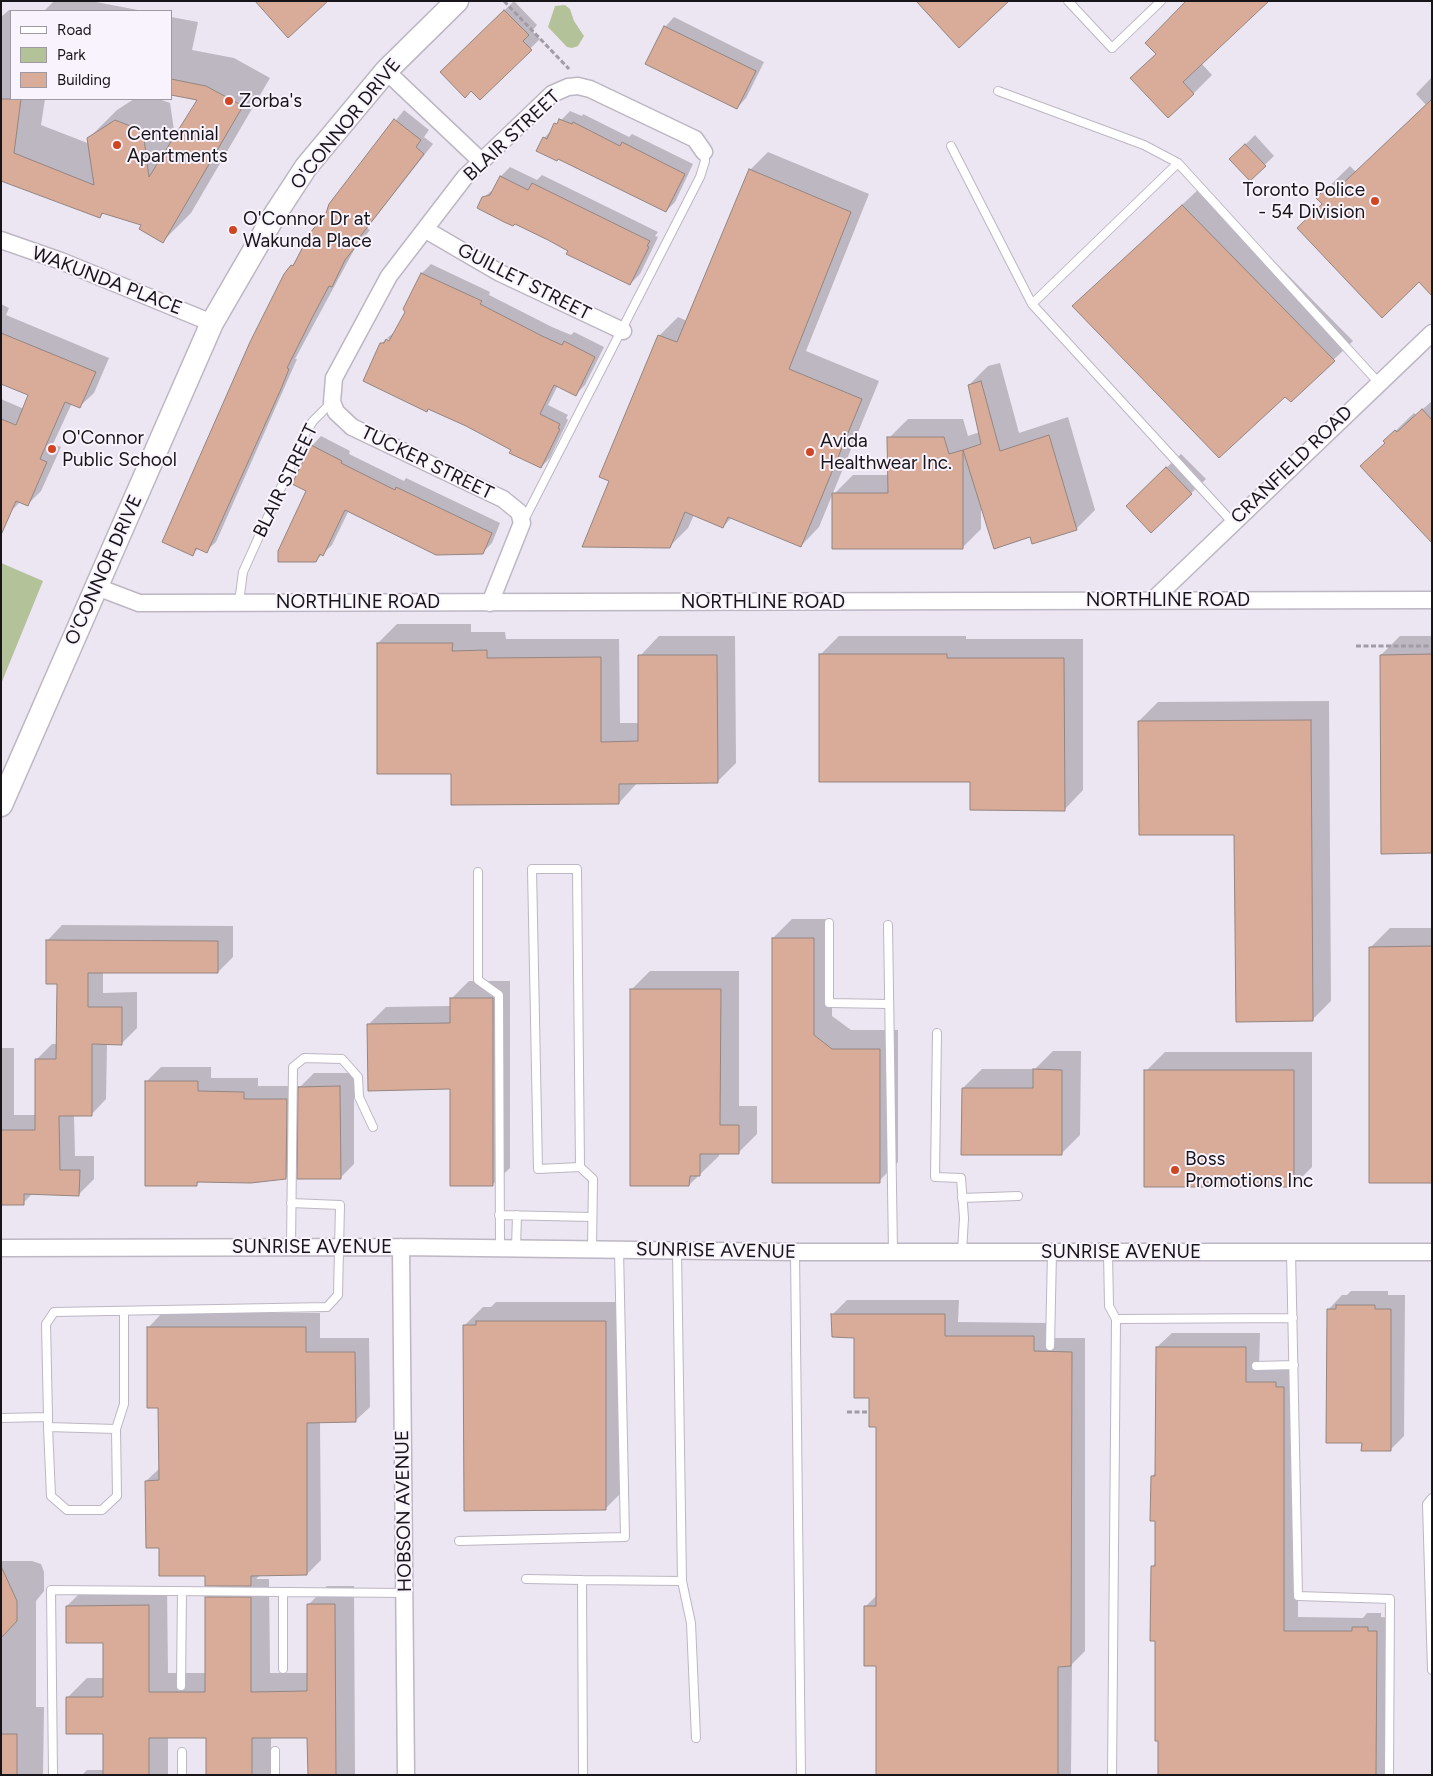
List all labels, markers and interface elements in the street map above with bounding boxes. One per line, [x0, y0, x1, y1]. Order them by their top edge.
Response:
legend [10, 10, 172, 100]
text: Road [57, 21, 92, 39]
text: Park [57, 46, 86, 64]
street label: O'CONNOR DRIVE [286, 54, 406, 194]
text: Building [57, 71, 111, 89]
street label: BLAIR STREET [459, 86, 565, 186]
place label: Zorba's [239, 90, 302, 112]
marker: Zorba's [223, 95, 235, 107]
place label: Centennial Apartments [127, 123, 228, 167]
marker: Centennial Apartments [111, 139, 123, 151]
place label: Toronto Police - 54 Division [1243, 179, 1365, 223]
marker: Toronto Police - 54 Division [1369, 195, 1381, 207]
place label: O'Connor Dr at Wakunda Place [243, 208, 372, 252]
marker: O'Connor Dr at Wakunda Place [227, 224, 239, 236]
street label: GUILLET STREET [454, 239, 594, 325]
street label: WAKUNDA PLACE [29, 242, 185, 320]
street label: CRANFIELD ROAD [1226, 401, 1358, 529]
street label: BLAIR STREET [249, 421, 323, 541]
street label: TUCKER STREET [357, 421, 497, 505]
place label: O'Connor Public School [62, 427, 177, 471]
place label: Avida Healthwear Inc. [820, 430, 952, 474]
marker: O'Connor Public School [46, 443, 58, 455]
marker: Avida Healthwear Inc. [804, 446, 816, 458]
street label: O'CONNOR DRIVE [61, 491, 147, 649]
street label: NORTHLINE ROAD [1086, 589, 1250, 611]
street label: NORTHLINE ROAD [276, 591, 440, 613]
street label: NORTHLINE ROAD [681, 591, 845, 613]
place label: Boss Promotions Inc [1185, 1148, 1313, 1192]
marker: Boss Promotions Inc [1169, 1164, 1181, 1176]
street label: SUNRISE AVENUE [232, 1236, 392, 1258]
street label: SUNRISE AVENUE [636, 1238, 796, 1264]
street label: SUNRISE AVENUE [1041, 1241, 1201, 1263]
street label: HOBSON AVENUE [391, 1430, 417, 1592]

